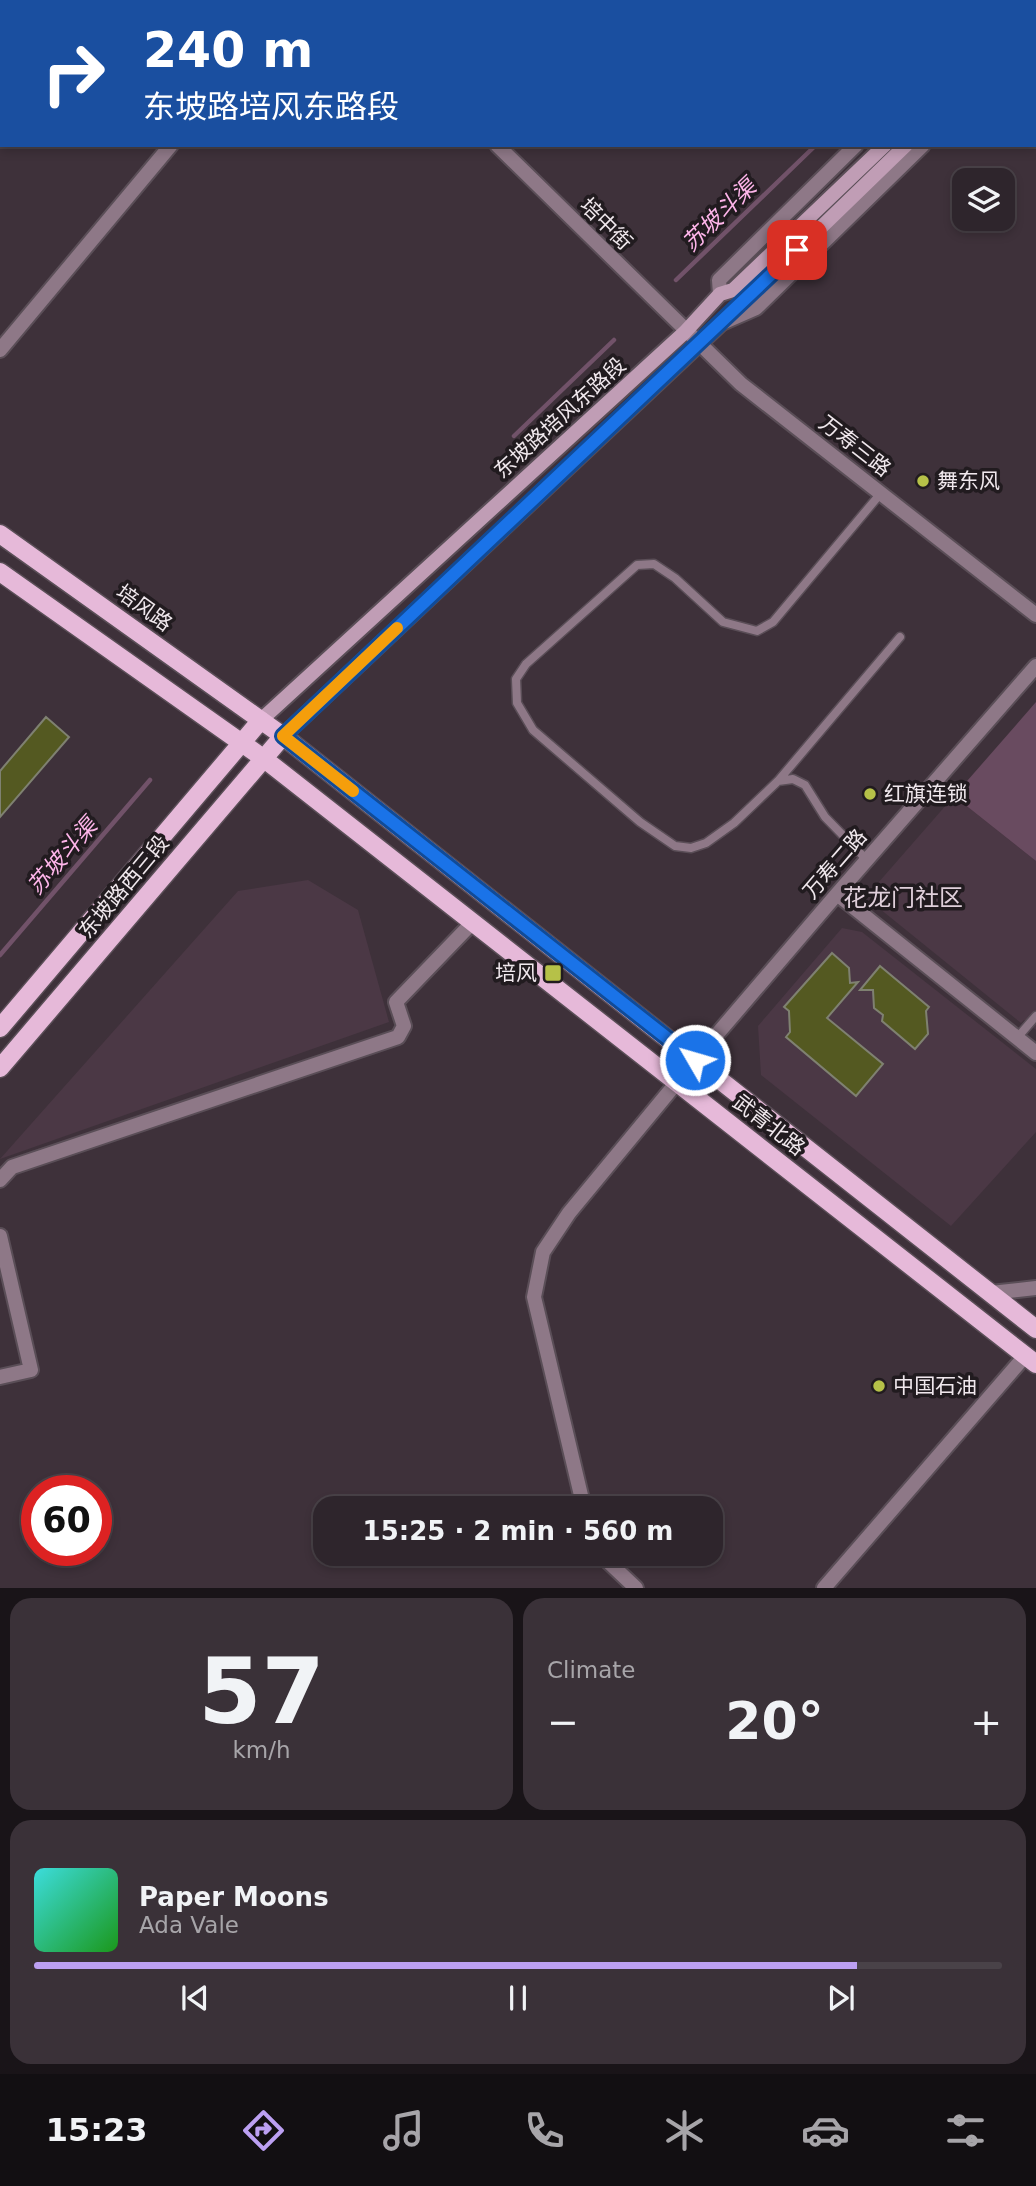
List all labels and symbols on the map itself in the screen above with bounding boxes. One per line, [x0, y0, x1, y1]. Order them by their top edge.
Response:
water label: 苏坡斗渠 [677, 172, 763, 256]
street label: 培中街 [575, 193, 637, 255]
pin [767, 220, 827, 280]
street label: 东坡路培风东路段 [490, 353, 630, 483]
street label: 万寿三路 [815, 411, 895, 481]
place label: 舞东风 [937, 469, 1000, 493]
marker: 舞东风 [915, 473, 931, 489]
street label: 培风路 [111, 580, 177, 636]
place label: 红旗连锁 [884, 782, 968, 806]
marker: 红旗连锁 [862, 786, 878, 802]
water label: 苏坡斗渠 [22, 810, 104, 899]
street label: 万寿二路 [798, 824, 872, 904]
street label: 东坡路西三段 [74, 831, 174, 943]
district label: 花龙门社区 [843, 884, 963, 912]
place label: 培风 [495, 961, 537, 985]
marker: 培风 [543, 963, 563, 983]
position arrow [658, 1023, 732, 1097]
street label: 武青北路 [729, 1090, 809, 1160]
place label: 中国石油 [893, 1374, 977, 1398]
marker: 中国石油 [871, 1378, 887, 1394]
speed limit sign: 60 [21, 1475, 112, 1566]

